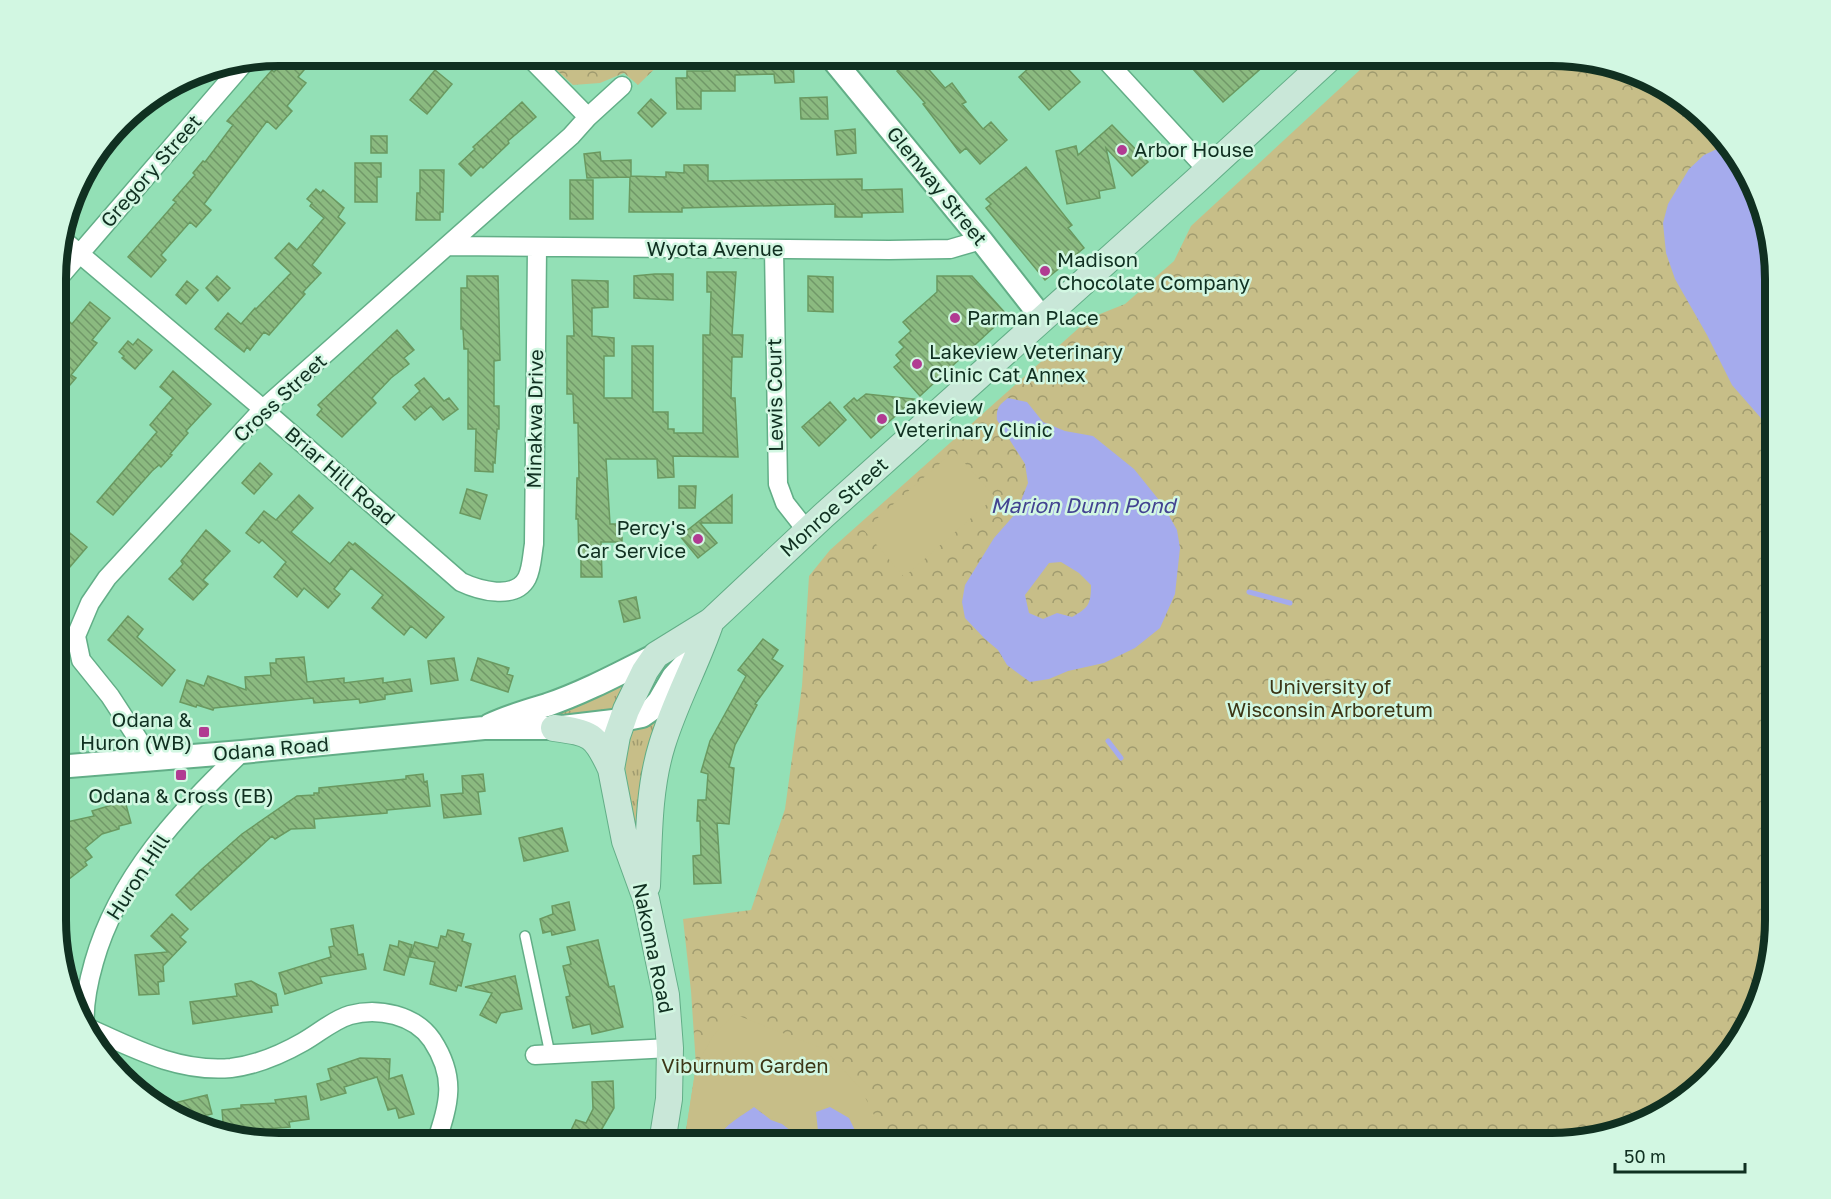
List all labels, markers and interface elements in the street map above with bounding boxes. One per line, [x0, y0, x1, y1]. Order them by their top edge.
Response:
street label: Gregory Street [95, 109, 206, 232]
street label: Glenway Street [882, 121, 993, 250]
place label: Arbor House [1134, 137, 1254, 161]
marker: Arbor House [1115, 143, 1129, 157]
street label: Wyota Avenue [647, 236, 783, 260]
place label: Madison Chocolate Company [1057, 247, 1250, 294]
marker: Madison Chocolate Company [1038, 264, 1052, 278]
place label: Parman Place [967, 305, 1099, 329]
marker: Parman Place [948, 311, 962, 325]
street label: Lewis Court [761, 338, 787, 452]
place label: Lakeview Veterinary Clinic Cat Annex [929, 339, 1123, 386]
street label: Cross Street [228, 348, 331, 446]
street label: Minakwa Drive [521, 349, 547, 489]
marker: Lakeview Veterinary Clinic Cat Annex [910, 357, 924, 371]
place label: Lakeview Veterinary Clinic [894, 394, 1053, 441]
marker: Lakeview Veterinary Clinic [875, 412, 889, 426]
street label: Briar Hill Road [281, 421, 401, 530]
street label: Monroe Street [774, 452, 892, 561]
water label: Marion Dunn Pond [991, 492, 1178, 518]
place label: Percy's Car Service [576, 515, 686, 562]
marker: Percy's Car Service [691, 532, 705, 546]
park label: University of Wisconsin Arboretum [1227, 674, 1433, 721]
place label: Odana & Huron (WB) [80, 707, 193, 754]
marker: Odana & Huron (WB) [197, 725, 211, 739]
street label: Odana Road [212, 731, 330, 765]
marker: Odana & Cross (EB) [174, 768, 188, 782]
place label: Odana & Cross (EB) [88, 783, 274, 807]
street label: Huron Hill [101, 829, 174, 924]
street label: Nakoma Road [628, 881, 679, 1015]
park label: Viburnum Garden [661, 1053, 829, 1077]
scale bar [1615, 1136, 1746, 1174]
text: 50 m [1624, 1145, 1666, 1167]

